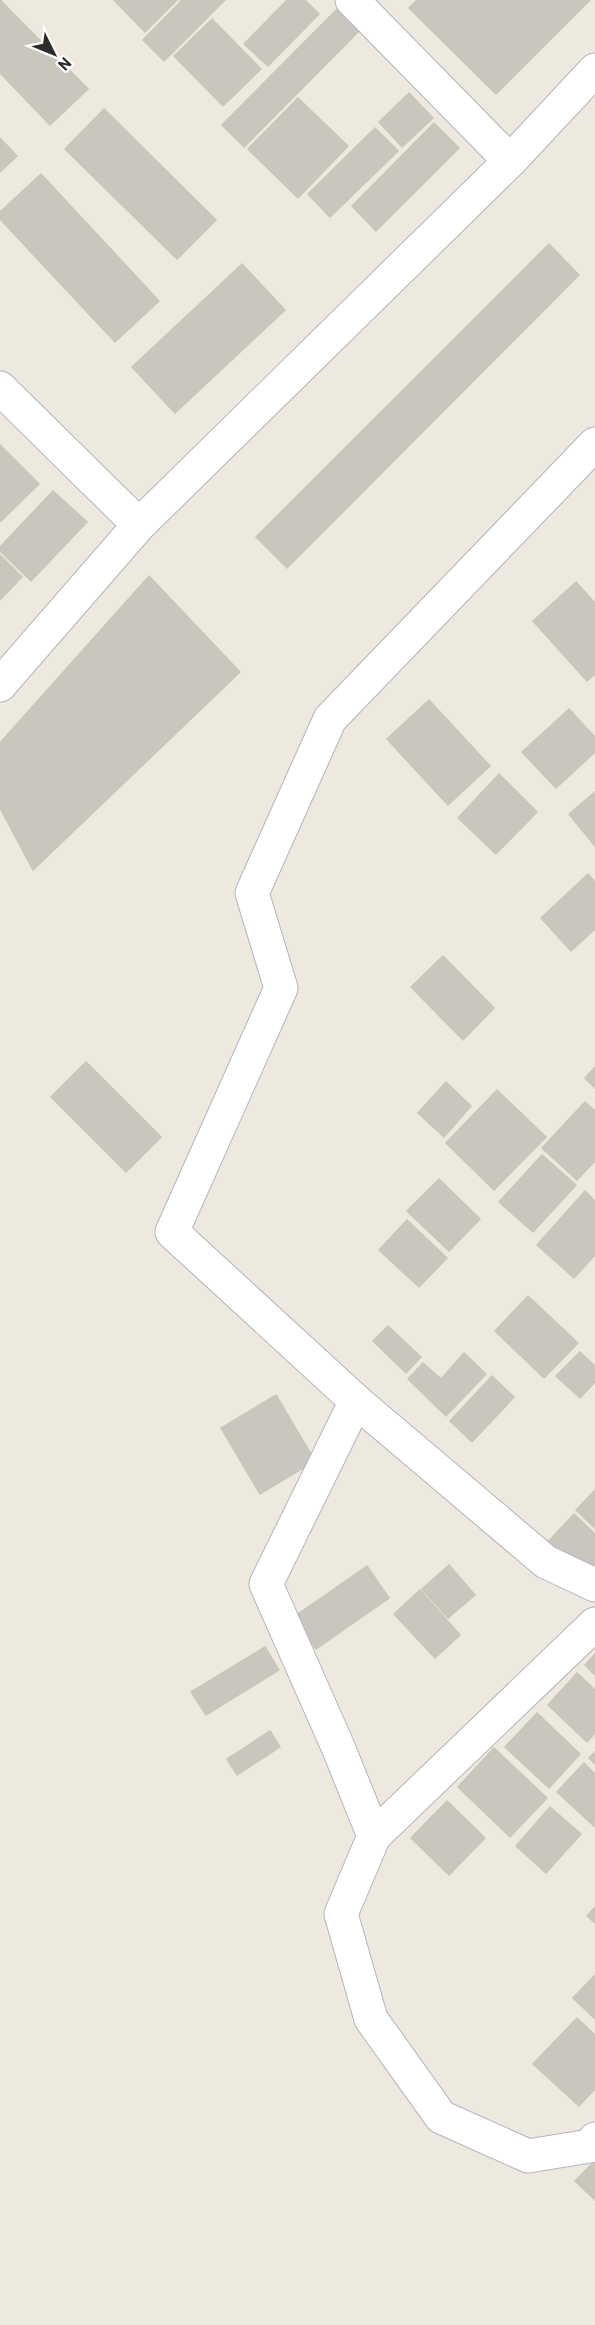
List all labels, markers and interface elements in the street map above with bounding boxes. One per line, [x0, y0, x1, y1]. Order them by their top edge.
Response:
north arrow [24, 24, 84, 84]
text: N [55, 54, 76, 75]

